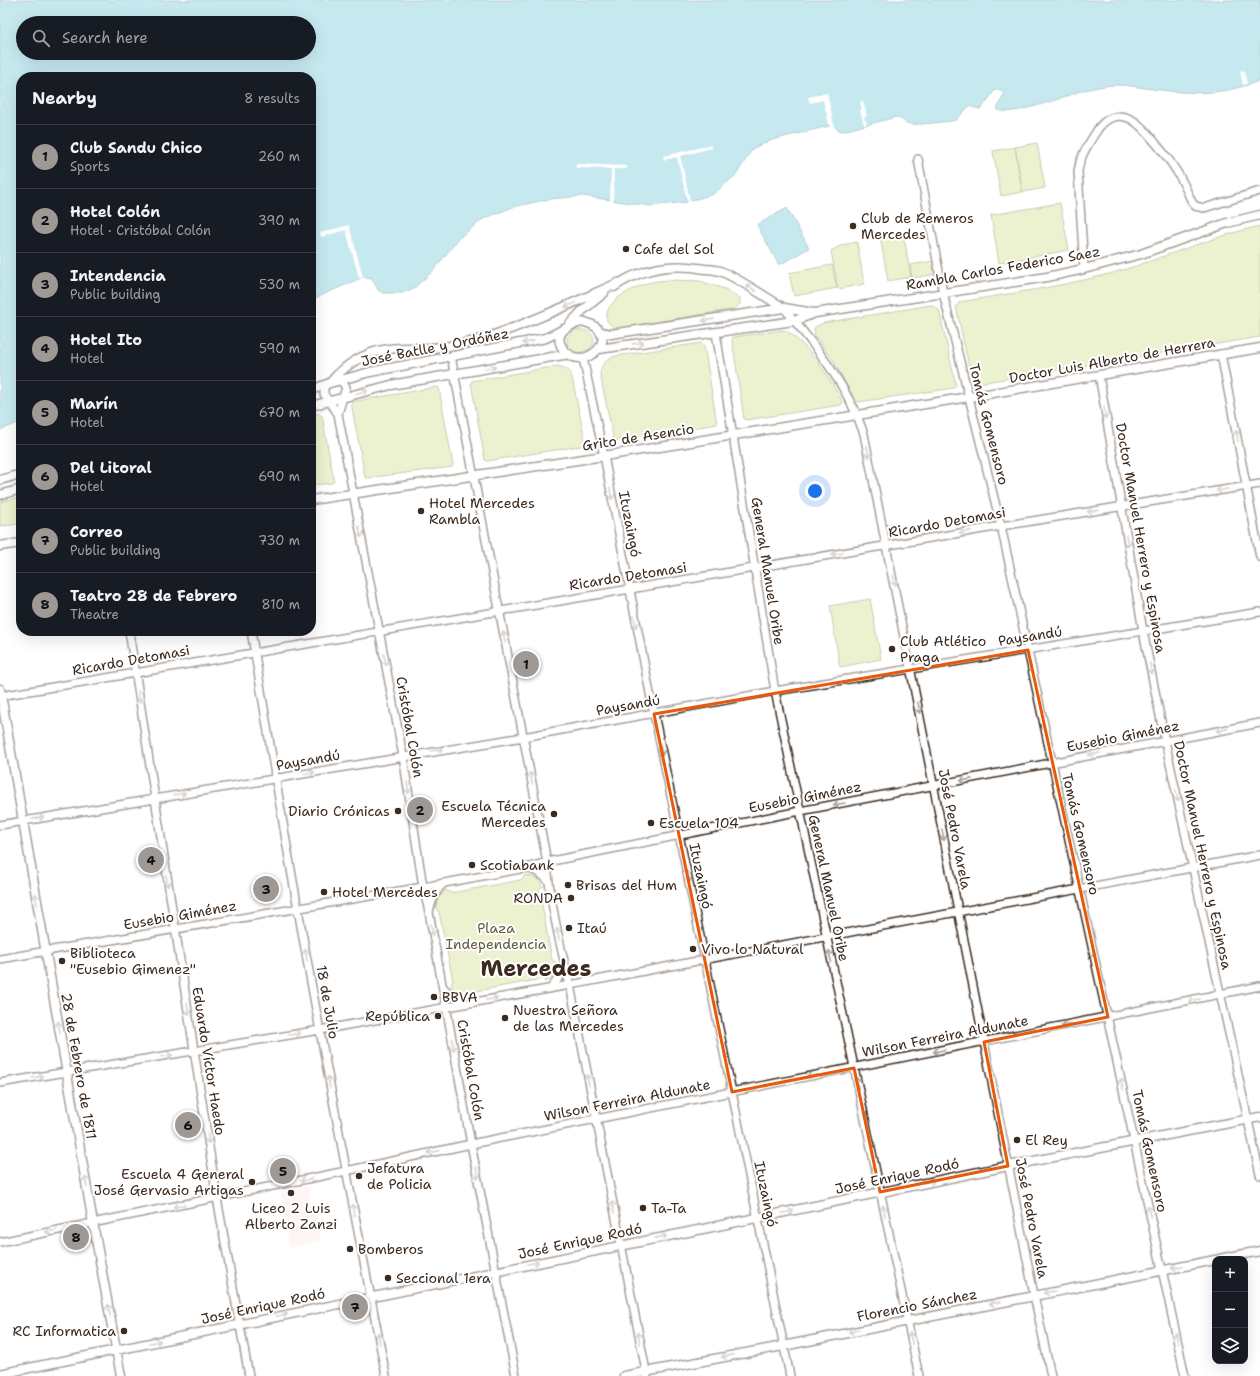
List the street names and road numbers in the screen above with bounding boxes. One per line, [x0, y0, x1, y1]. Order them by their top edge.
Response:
street label: Rambla Carlos Federico Saez [905, 242, 1101, 294]
street label: José Batlle y Ordóñez [360, 324, 510, 370]
street label: Doctor Luis Alberto de Herrera [1008, 333, 1217, 387]
street label: Tomás Gomensoro [965, 361, 1013, 487]
street label: Grito de Asencio [581, 419, 695, 455]
street label: Doctor Manuel Herrero y Espinosa [1112, 422, 1170, 655]
street label: Ituzaingó [615, 489, 645, 559]
street label: General Manuel Oribe [747, 496, 789, 646]
street label: Ricardo Detomasi [887, 503, 1007, 541]
street label: Ricardo Detomasi [568, 558, 688, 594]
street label: Paysandú [997, 622, 1063, 650]
street label: Ricardo Detomasi [71, 641, 191, 679]
street label: Cristóbal Colón [392, 675, 428, 779]
street label: Paysandú [595, 691, 661, 719]
street label: Eusebio Giménez [1065, 716, 1181, 756]
street label: Doctor Manuel Herrero y Espinosa [1170, 739, 1236, 971]
street label: Paysandú [275, 746, 341, 774]
street label: José Pedro Varela [934, 767, 976, 891]
street label: Tomás Gomensoro [1058, 771, 1104, 897]
street label: Eusebio Giménez [747, 777, 863, 817]
street label: General Manuel Oribe [805, 813, 853, 963]
street label: Ituzaingó [685, 841, 717, 911]
street label: Eusebio Giménez [122, 896, 238, 934]
street label: 18 de Julio [313, 964, 343, 1040]
street label: Eduardo Víctor Haedo [188, 985, 230, 1137]
street label: 28 de Febrero de 1811 [57, 991, 101, 1141]
street label: Wilson Ferreira Aldunate [860, 1011, 1030, 1061]
street label: Cristóbal Colón [453, 1018, 489, 1122]
street label: Wilson Ferreira Aldunate [542, 1075, 712, 1125]
street label: Tomás Gomensoro [1128, 1088, 1172, 1214]
street label: José Enrique Rodó [833, 1154, 961, 1198]
street label: José Pedro Varela [1011, 1156, 1053, 1280]
street label: Ituzaingó [750, 1159, 782, 1229]
street label: José Enrique Rodó [516, 1219, 644, 1263]
street label: José Enrique Rodó [199, 1284, 327, 1328]
street label: Florencio Sánchez [855, 1285, 979, 1325]

